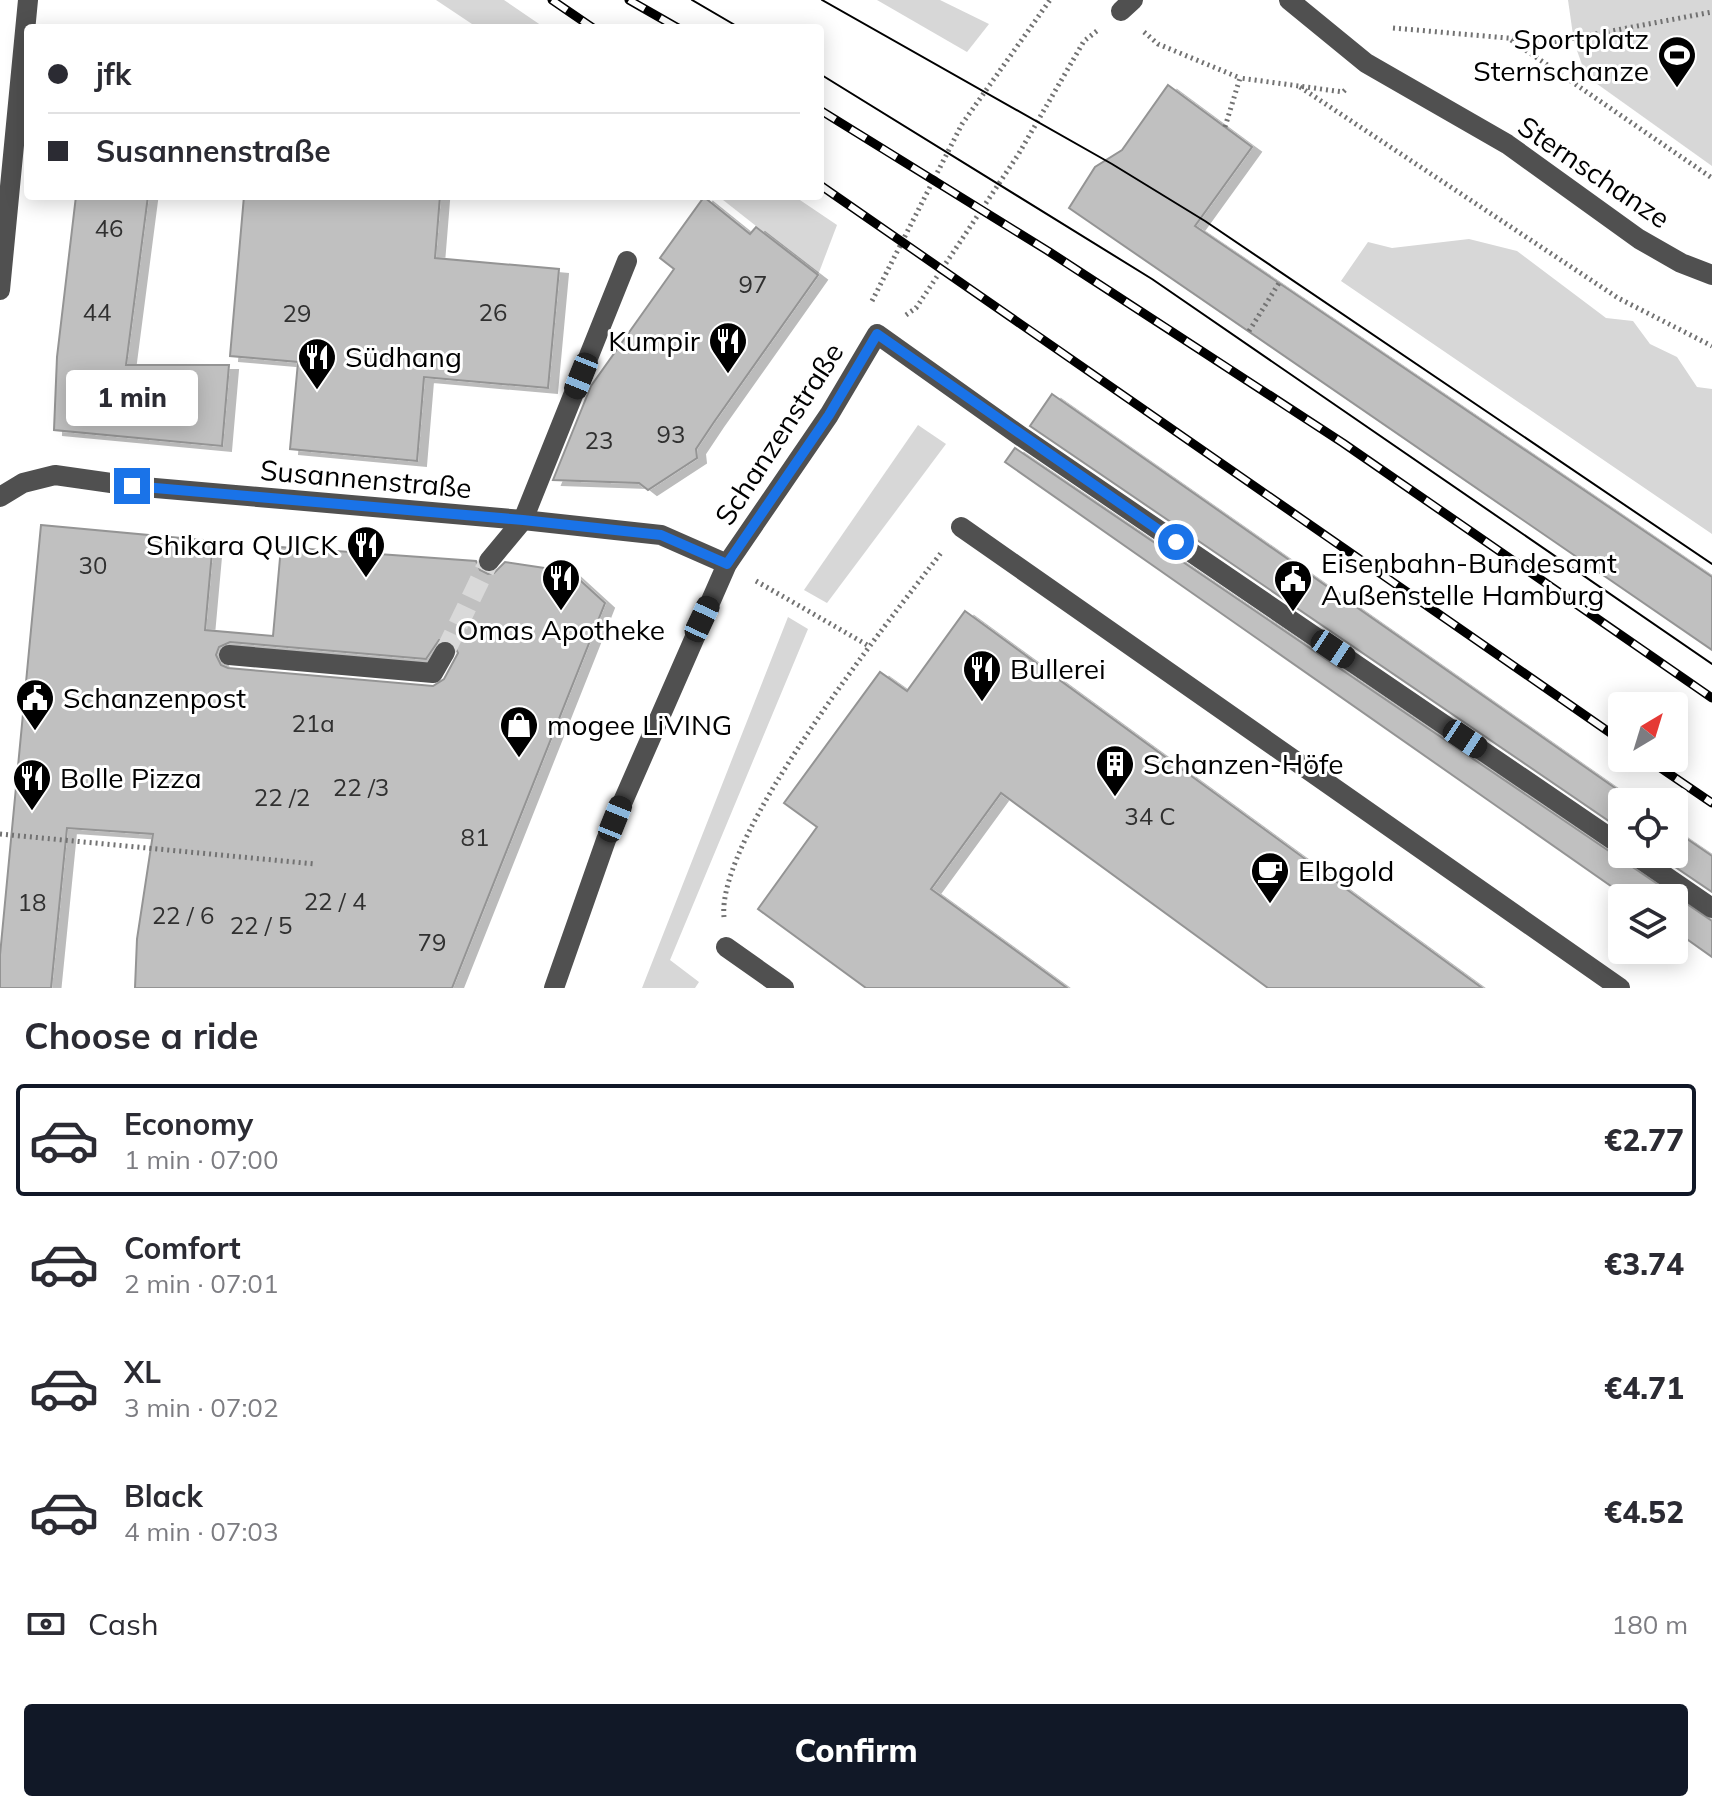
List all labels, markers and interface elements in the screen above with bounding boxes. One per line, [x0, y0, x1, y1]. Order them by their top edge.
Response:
place label: Sportplatz Sternschanze [1473, 21, 1649, 88]
sports icon: Sportplatz Sternschanze [1656, 34, 1698, 89]
text: jfk [96, 55, 131, 93]
street label: Sternschanze [1512, 108, 1677, 235]
text: Susannenstraße [96, 132, 331, 170]
house number: 46 [95, 213, 123, 243]
house number: 97 [739, 269, 767, 299]
house number: 44 [83, 297, 111, 327]
house number: 26 [479, 297, 507, 327]
house number: 29 [283, 298, 311, 328]
restaurant icon: Kumpir [707, 320, 749, 375]
place label: Kumpir [608, 323, 701, 358]
restaurant icon: Südhang [296, 336, 338, 391]
street label: Schanzenstraße [707, 336, 850, 531]
place label: Südhang [345, 339, 462, 374]
car [561, 349, 601, 403]
callout: 1 min [66, 370, 198, 426]
text: 1 min [97, 381, 167, 414]
house number: 93 [657, 419, 685, 449]
house number: 23 [585, 425, 613, 455]
street label: Susannenstraße [259, 452, 473, 505]
route end [114, 468, 150, 504]
restaurant icon: Shikara QUICK [345, 524, 387, 579]
route start [1158, 524, 1194, 560]
place label: Shikara QUICK [146, 527, 339, 562]
place label: Eisenbahn-Bundesamt Außenstelle Hamburg [1321, 545, 1617, 612]
house number: 30 [79, 550, 107, 580]
restaurant icon: Omas Apotheke [540, 557, 582, 612]
public building icon: Eisenbahn-Bundesamt Außenstelle Hamburg [1272, 558, 1314, 613]
car [681, 592, 723, 646]
place label: Omas Apotheke [457, 612, 665, 647]
car [1306, 626, 1360, 672]
restaurant icon: Bullerei [961, 648, 1003, 703]
place label: Bullerei [1010, 651, 1106, 686]
public building icon: Schanzenpost [14, 677, 56, 732]
place label: Schanzenpost [63, 680, 246, 715]
north arrow [1608, 692, 1688, 772]
map controls [1608, 692, 1688, 964]
shop icon: mogee LiVING [498, 704, 540, 759]
place label: mogee LiVING [547, 707, 732, 742]
house number: 21a [291, 708, 335, 738]
car [1438, 716, 1492, 762]
building icon: Schanzen-Höfe [1094, 743, 1136, 798]
place label: Schanzen-Höfe [1143, 746, 1343, 781]
restaurant icon: Bolle Pizza [11, 757, 53, 812]
place label: Bolle Pizza [60, 760, 202, 795]
house number: 22 /3 [333, 772, 389, 802]
house number: 22 /2 [254, 782, 310, 812]
button: locate [1608, 788, 1688, 868]
car [595, 792, 635, 846]
house number: 34 C [1124, 801, 1176, 831]
house number: 81 [461, 822, 489, 852]
cafe icon: Elbgold [1249, 850, 1291, 905]
place label: Elbgold [1298, 853, 1394, 888]
button: layers [1608, 884, 1688, 964]
house number: 22 / 4 [304, 886, 366, 916]
house number: 18 [18, 887, 46, 917]
house number: 22 / 6 [152, 900, 214, 930]
house number: 22 / 5 [230, 910, 292, 940]
house number: 79 [418, 927, 446, 957]
text: Choose a ride [24, 1013, 258, 1058]
icon: car [28, 1104, 100, 1176]
text: Economy [124, 1105, 253, 1143]
text: €2.77 [1604, 1121, 1684, 1159]
text: 1 min · 07:00 [124, 1143, 279, 1176]
icon: car [28, 1228, 100, 1300]
text: Comfort [124, 1229, 241, 1267]
text: €3.74 [1604, 1245, 1684, 1283]
text: 2 min · 07:01 [124, 1267, 279, 1300]
icon: car [28, 1352, 100, 1424]
text: XL [124, 1353, 161, 1391]
text: €4.71 [1604, 1369, 1684, 1407]
text: 3 min · 07:02 [124, 1391, 279, 1424]
icon: car [28, 1476, 100, 1548]
text: Black [124, 1477, 203, 1515]
text: €4.52 [1604, 1493, 1684, 1531]
text: 4 min · 07:03 [124, 1515, 279, 1548]
icon: cash [24, 1602, 68, 1646]
text: Cash [88, 1605, 159, 1643]
text: 180 m [1612, 1608, 1688, 1641]
button: Confirm [24, 1704, 1688, 1796]

